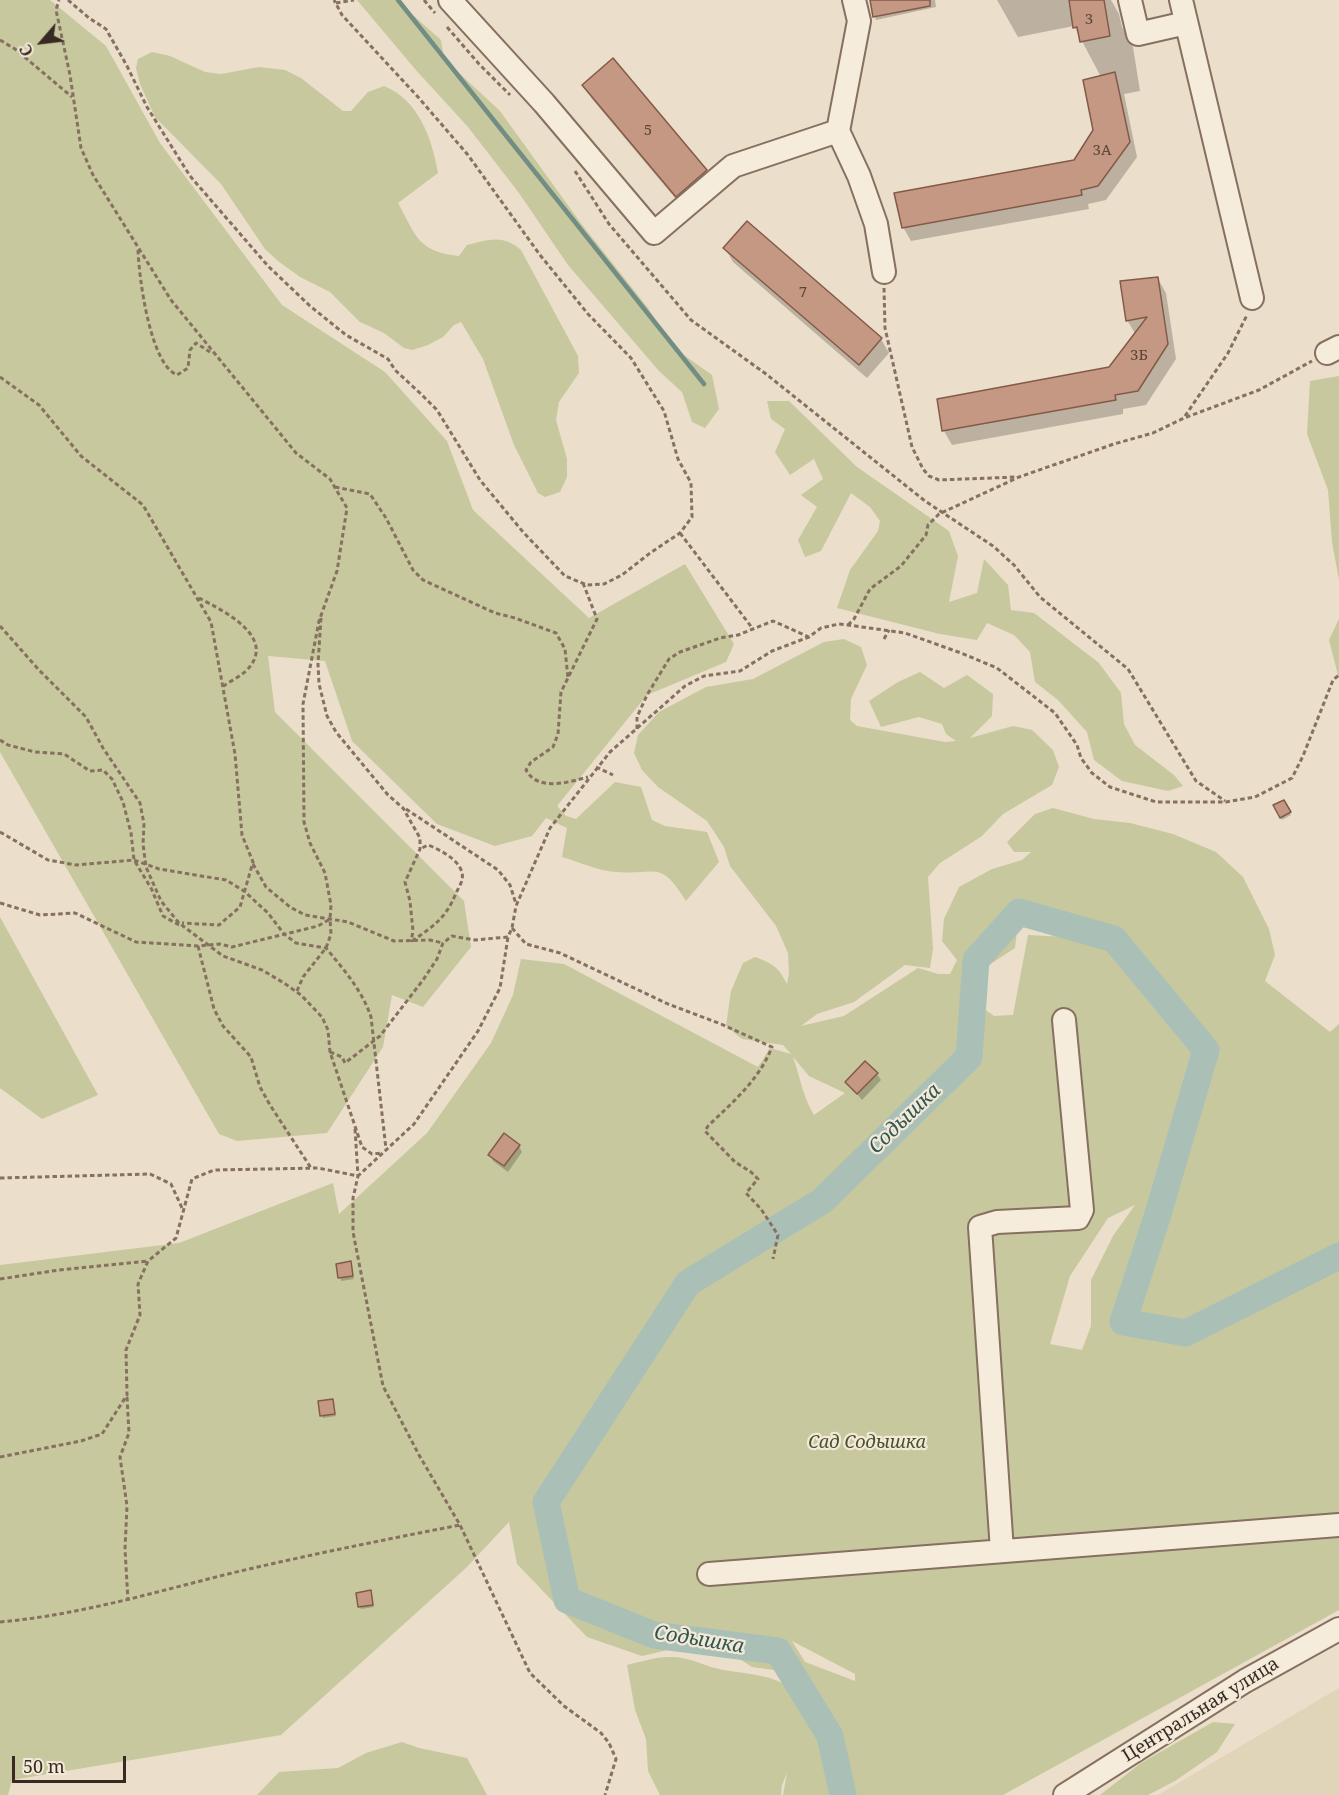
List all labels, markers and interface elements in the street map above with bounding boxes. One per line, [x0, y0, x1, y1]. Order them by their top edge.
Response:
house number: 3 [1085, 11, 1093, 29]
north arrow [12, 12, 72, 72]
text: С [14, 41, 38, 60]
house number: 5 [644, 122, 652, 140]
house number: 3А [1093, 142, 1111, 160]
house number: 7 [799, 284, 807, 302]
house number: 3Б [1130, 347, 1148, 365]
water label: Содышка [864, 1079, 946, 1159]
park label: Сад Содышка [808, 1432, 926, 1454]
water label: Содышка [652, 1621, 746, 1659]
street label: Центральная улица [1119, 1653, 1283, 1767]
scale bar [15, 1744, 129, 1782]
text: 50 m [23, 1754, 65, 1778]

